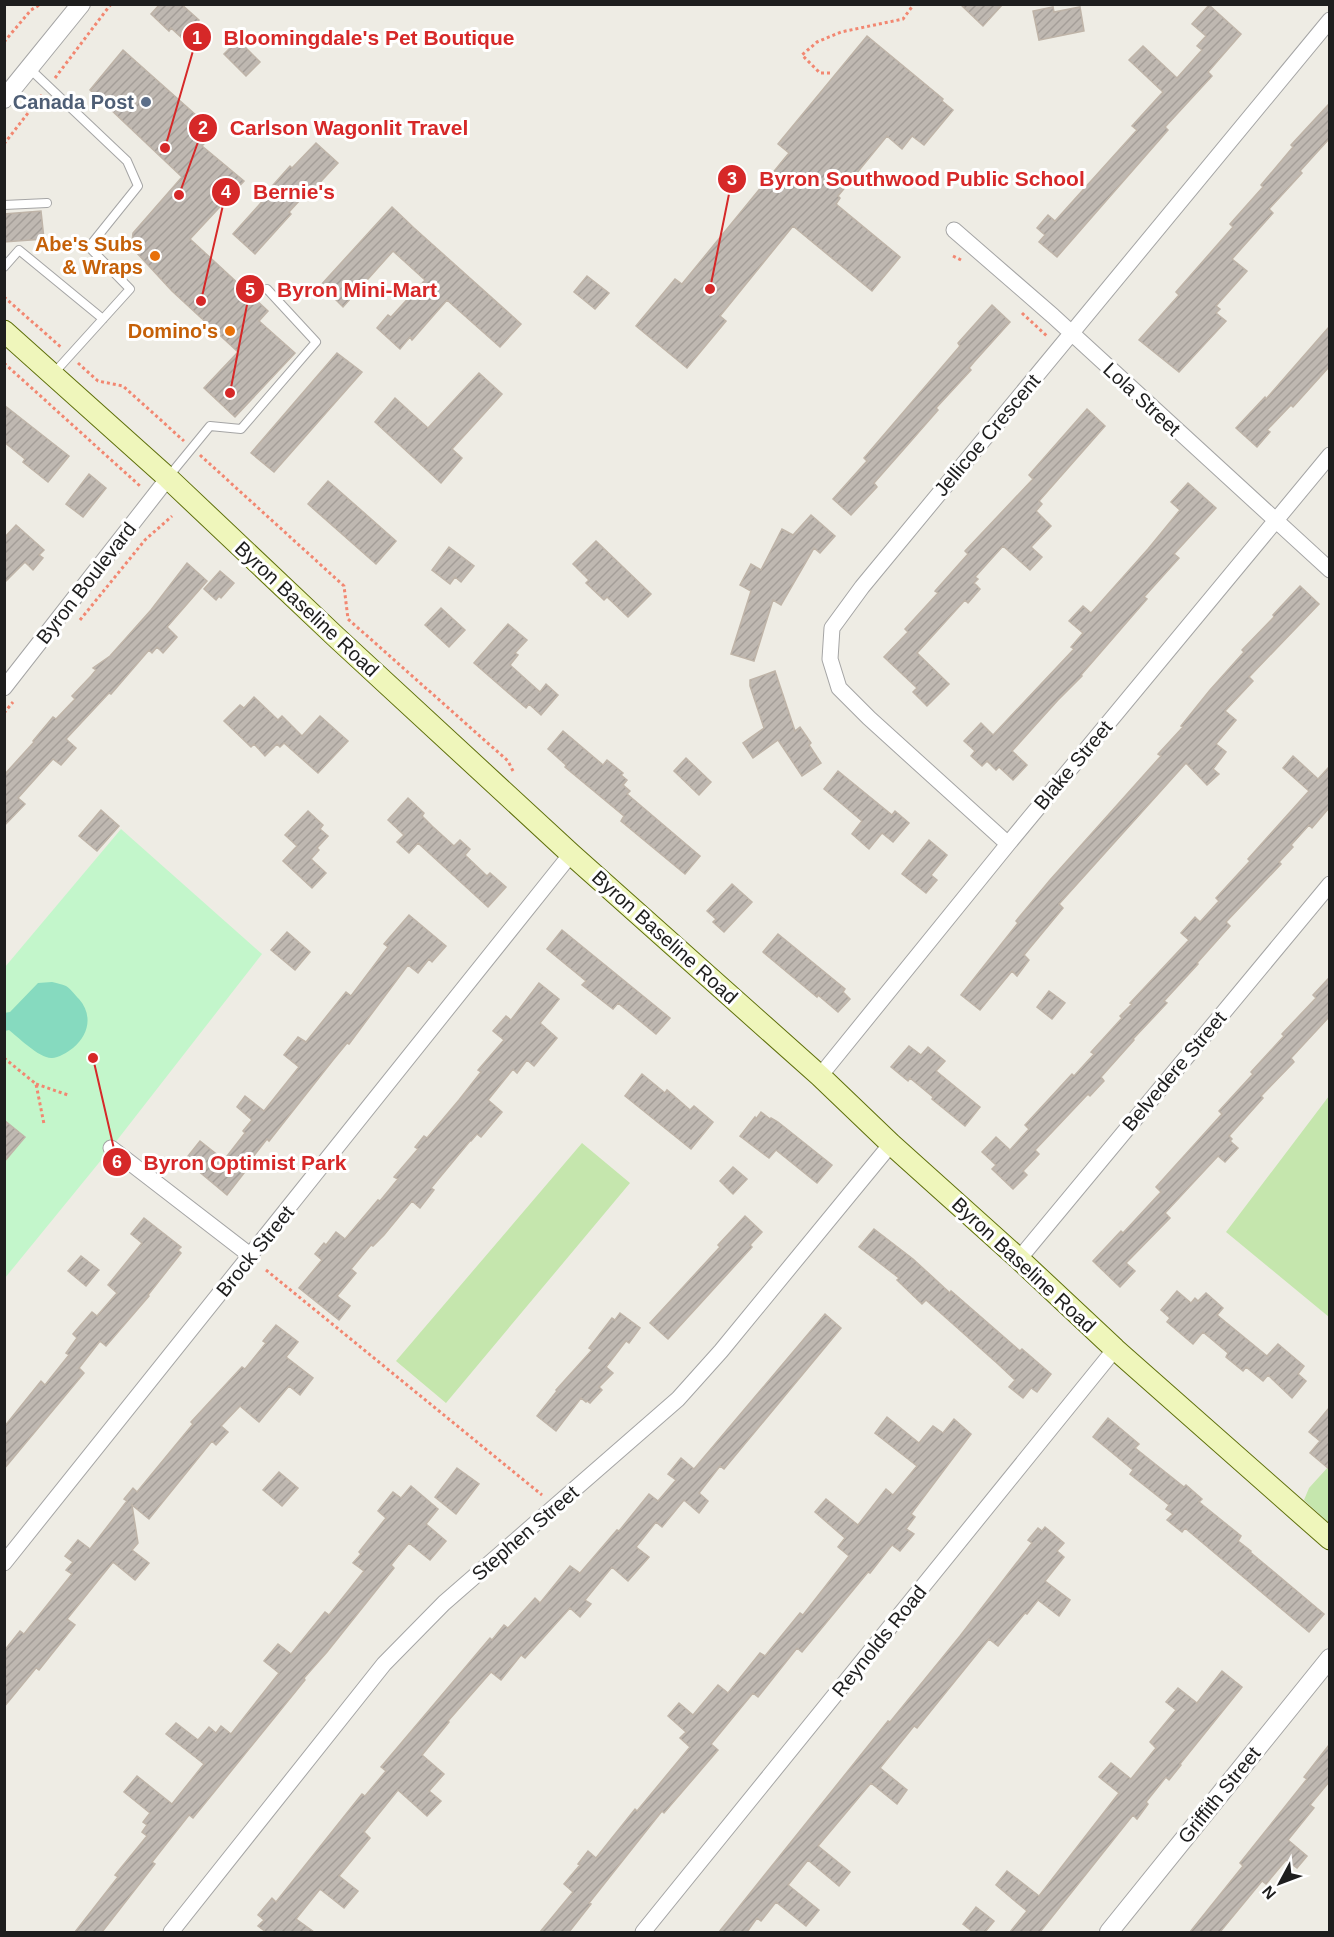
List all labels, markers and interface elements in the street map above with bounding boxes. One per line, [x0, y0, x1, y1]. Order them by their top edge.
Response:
callout: Bloomingdale's Pet Boutique [182, 18, 527, 57]
text: Bloomingdale's Pet Boutique [224, 26, 514, 49]
text: 1 [192, 28, 202, 48]
place label: Canada Post [13, 91, 134, 113]
marker: Canada Post [139, 95, 153, 109]
callout: Carlson Wagonlit Travel [188, 108, 481, 147]
text: Carlson Wagonlit Travel [230, 116, 468, 139]
text: 2 [198, 118, 208, 138]
callout: Byron Southwood Public School [717, 159, 1096, 198]
text: Byron Southwood Public School [759, 167, 1085, 190]
text: 3 [727, 169, 737, 189]
callout: Bernie's [211, 172, 347, 211]
text: Bernie's [253, 180, 335, 203]
text: 4 [221, 182, 231, 202]
place label: Abe's Subs & Wraps [35, 233, 143, 278]
marker: Abe's Subs & Wraps [148, 249, 162, 263]
callout: Byron Mini-Mart [235, 270, 449, 309]
text: Byron Mini-Mart [277, 278, 437, 301]
text: 5 [245, 280, 255, 300]
place label: Domino's [128, 320, 218, 342]
marker: Domino's [223, 324, 237, 338]
street label: Lola Street [1099, 358, 1185, 440]
street label: Jellicoe Crescent [930, 369, 1045, 500]
street label: Byron Boulevard [32, 518, 140, 648]
street label: Byron Baseline Road [231, 537, 383, 681]
street label: Blake Street [1030, 716, 1117, 814]
street label: Byron Baseline Road [588, 866, 742, 1008]
street label: Belvedere Street [1118, 1007, 1231, 1135]
callout: Byron Optimist Park [102, 1143, 359, 1182]
text: Byron Optimist Park [143, 1151, 347, 1174]
text: 6 [112, 1152, 122, 1172]
street label: Byron Baseline Road [948, 1193, 1100, 1337]
street label: Brock Street [212, 1201, 298, 1301]
street label: Stephen Street [467, 1481, 583, 1585]
street label: Reynolds Road [827, 1581, 931, 1701]
street label: Griffith Street [1173, 1742, 1265, 1848]
north arrow [1250, 1853, 1310, 1913]
text: N [1259, 1883, 1279, 1902]

